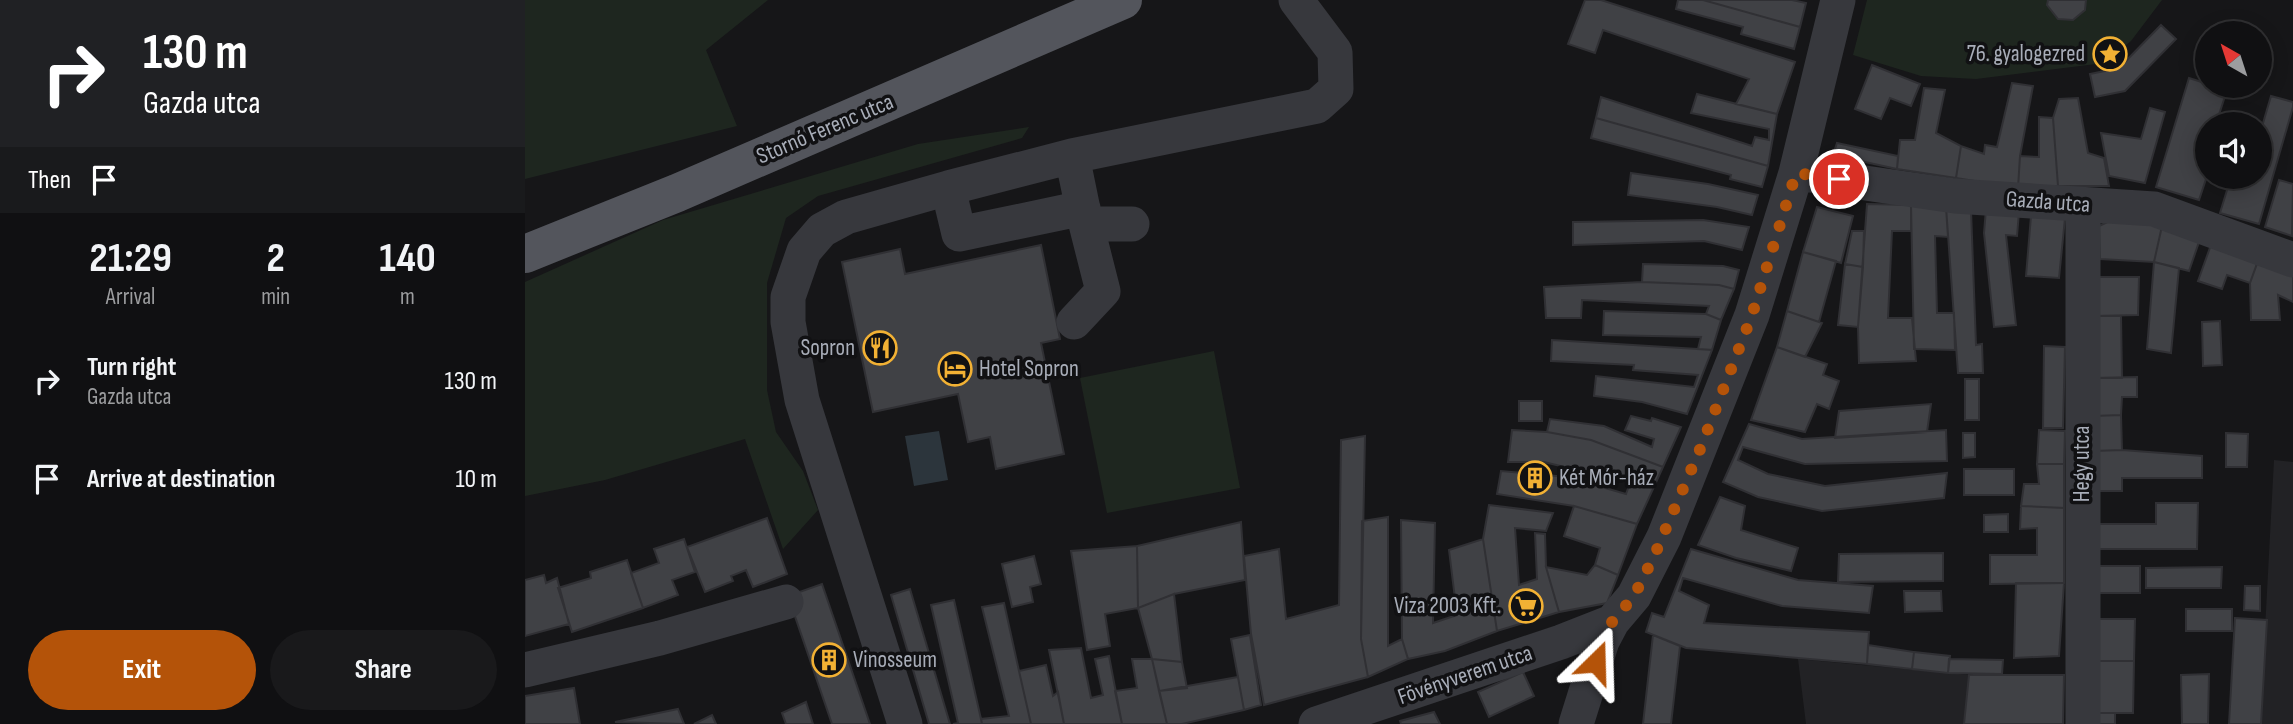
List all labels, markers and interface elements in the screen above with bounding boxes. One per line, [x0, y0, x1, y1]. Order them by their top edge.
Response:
north arrow [2195, 21, 2271, 98]
map controls [2195, 21, 2272, 189]
text: 130 m [143, 24, 248, 83]
icon: right [28, 28, 119, 119]
place icon: 76. gyalogezred [2091, 35, 2129, 73]
place label: 76. gyalogezred [1967, 40, 2085, 68]
text: Gazda utca [143, 84, 261, 123]
street label: Stornó Ferenc utca [752, 88, 898, 170]
button: sound [2195, 112, 2272, 189]
pin [1809, 149, 1869, 209]
icon: arrive [1820, 160, 1858, 198]
icon: arrive [85, 161, 123, 199]
text: Then [28, 165, 71, 196]
street label: Gazda utca [2005, 185, 2091, 219]
text: 21:29 [89, 233, 172, 284]
text: 2 [266, 233, 285, 284]
text: 140 [379, 233, 436, 284]
text: Arrival [106, 283, 155, 311]
text: min [261, 283, 290, 311]
text: m [400, 283, 415, 311]
restaurant icon: Sopron [861, 329, 899, 367]
place label: Sopron [800, 334, 855, 362]
hotel icon: Hotel Sopron [936, 350, 974, 388]
text: Turn right [87, 352, 176, 383]
place label: Hotel Sopron [979, 355, 1079, 383]
icon: right [28, 362, 66, 400]
text: 130 m [445, 366, 497, 397]
text: Gazda utca [87, 383, 171, 411]
street label: Hegy utca [2068, 426, 2096, 502]
building icon: Két Mór-ház [1516, 459, 1554, 497]
icon: arrive [28, 460, 66, 498]
text: Arrive at destination [87, 464, 275, 495]
text: 10 m [455, 464, 497, 495]
place label: Két Mór-ház [1559, 464, 1654, 492]
supermarket icon: Viza 2003 Kft. [1507, 587, 1545, 625]
place label: Viza 2003 Kft. [1394, 592, 1501, 620]
position arrow [1559, 625, 1633, 699]
button: Exit [28, 630, 256, 710]
button: Share [270, 630, 497, 710]
street label: Fövényverem utca [1394, 639, 1536, 711]
building icon: Vinosseum [810, 641, 848, 679]
place label: Vinosseum [853, 646, 937, 674]

